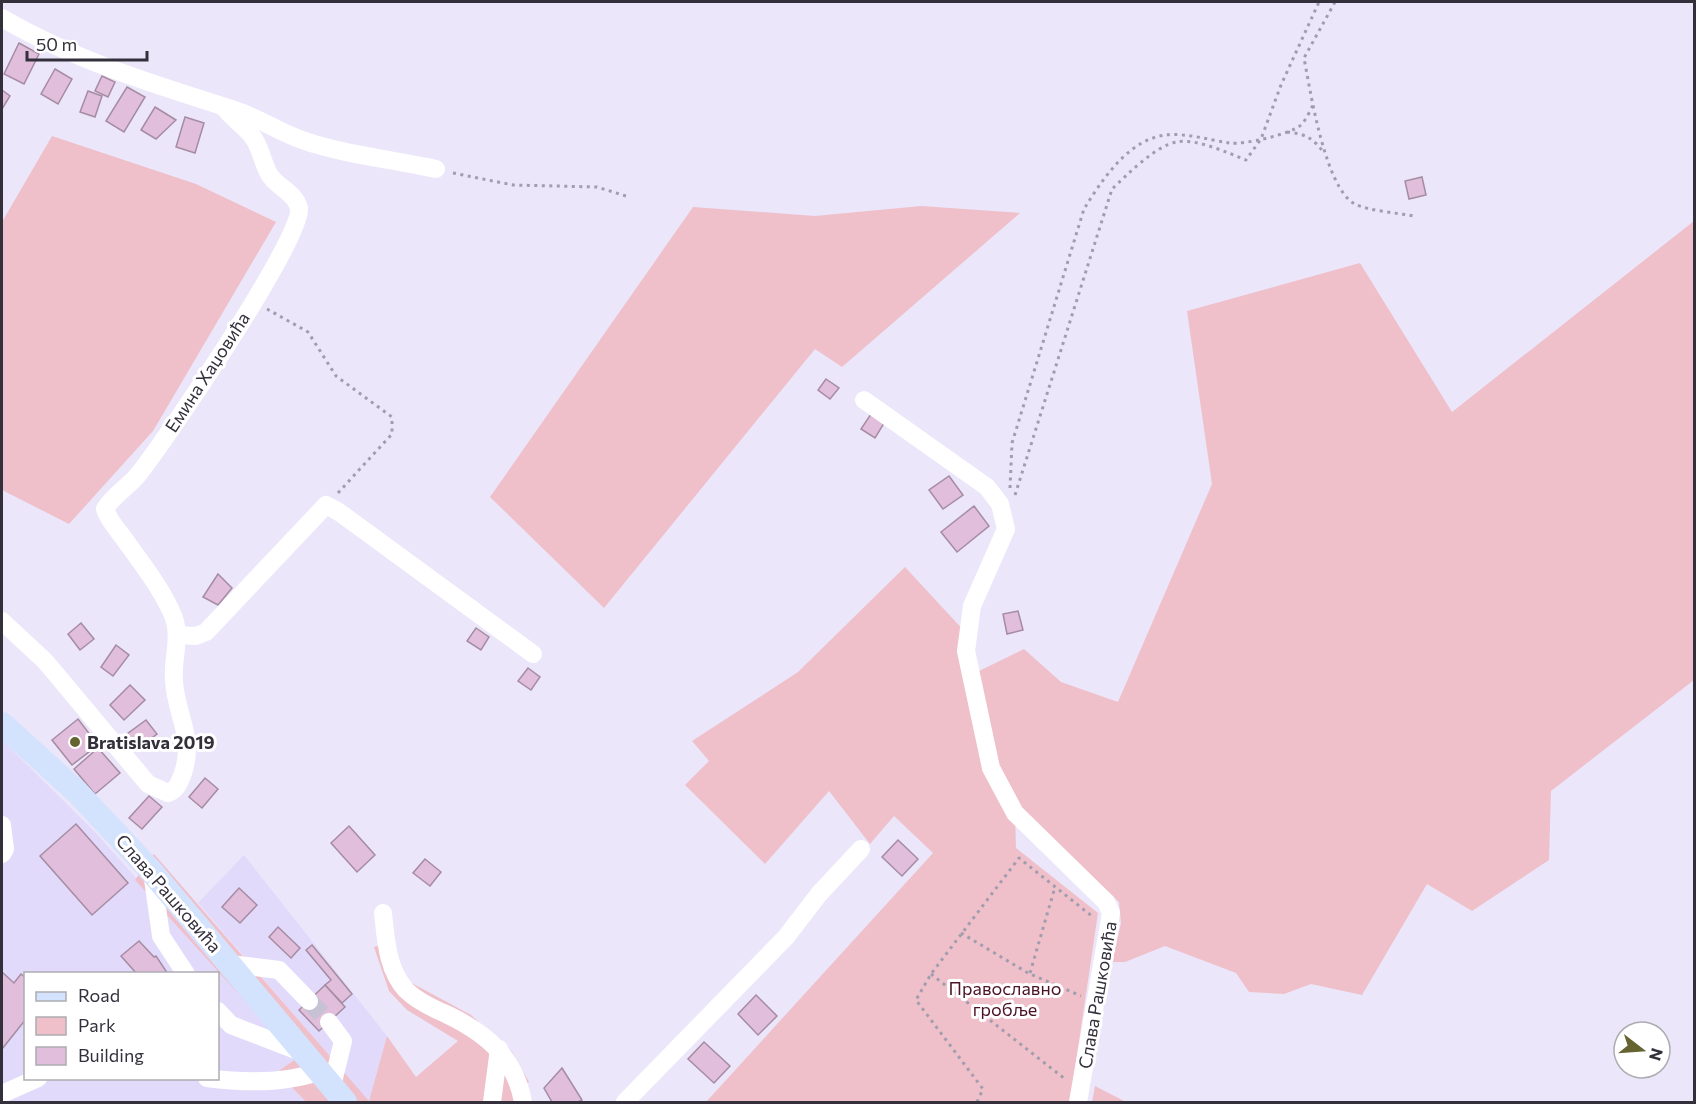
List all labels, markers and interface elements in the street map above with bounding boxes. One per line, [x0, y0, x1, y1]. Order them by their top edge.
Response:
scale bar [27, 24, 147, 62]
text: 50 m [36, 33, 77, 55]
street label: Емина Хаџовића [160, 308, 254, 436]
place label: Bratislava 2019 [87, 731, 215, 753]
marker: Bratislava 2019 [68, 735, 82, 749]
street label: Слава Рашковића [112, 829, 226, 957]
street label: Слава Рашковића [1073, 920, 1121, 1070]
legend [24, 972, 219, 1080]
park label: Православно гробље [949, 977, 1061, 1020]
text: Road [78, 984, 120, 1006]
text: Park [78, 1014, 116, 1036]
north arrow [1612, 1020, 1672, 1080]
text: Building [78, 1044, 144, 1066]
text: N [1646, 1046, 1668, 1063]

